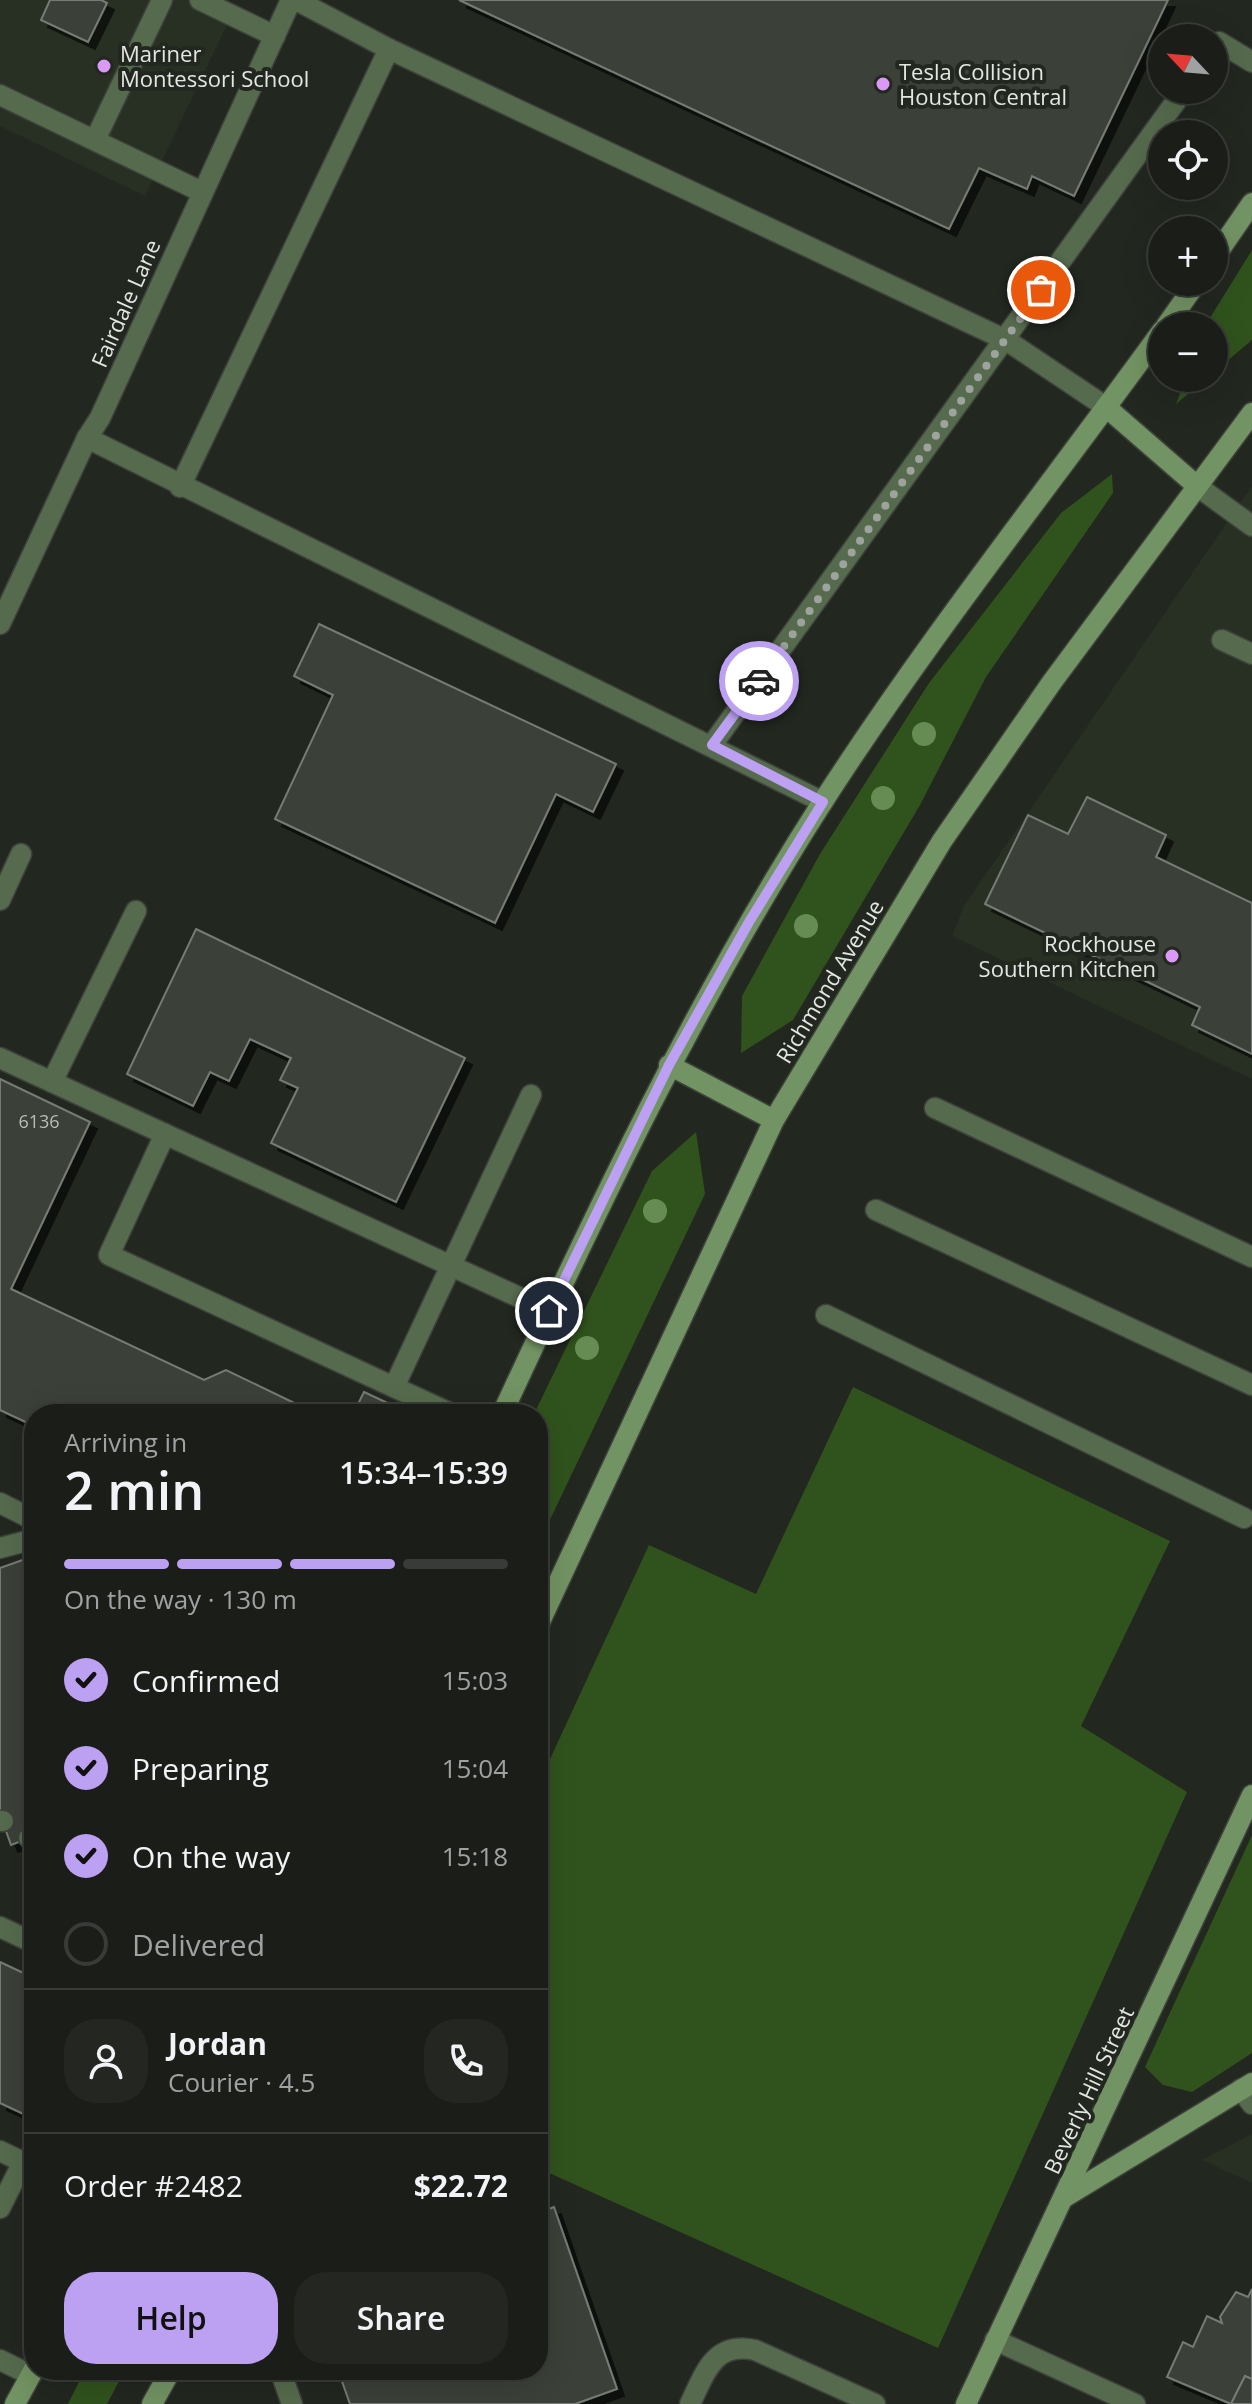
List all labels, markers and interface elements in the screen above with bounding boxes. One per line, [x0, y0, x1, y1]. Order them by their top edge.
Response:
north arrow [1148, 24, 1228, 104]
map controls [1148, 24, 1228, 392]
place label: Mariner Montessori School [120, 38, 309, 93]
place label: Tesla Collision Houston Central [899, 56, 1067, 111]
marker: Mariner Montessori School [95, 57, 113, 75]
marker: Tesla Collision Houston Central [874, 75, 892, 93]
button: locate [1148, 120, 1228, 200]
button: + [1148, 216, 1228, 296]
street label: Fairdale Lane [83, 234, 167, 372]
pin [1007, 256, 1075, 324]
icon: bag [1019, 268, 1063, 312]
button: − [1148, 312, 1228, 392]
courier [719, 641, 799, 721]
icon: car [737, 659, 781, 703]
street label: Richmond Avenue [768, 894, 890, 1068]
place label: Rockhouse Southern Kitchen [979, 928, 1156, 983]
marker: Rockhouse Southern Kitchen [1163, 947, 1181, 965]
house number: 6136 [18, 1109, 60, 1133]
pin [515, 1277, 583, 1345]
icon: home [527, 1289, 571, 1333]
text: Arriving in [64, 1424, 187, 1460]
text: 15:34–15:39 [339, 1452, 508, 1493]
text: 2 min [64, 1454, 204, 1525]
text: On the way · 130 m [64, 1581, 297, 1617]
icon: check [64, 1658, 108, 1702]
text: Confirmed [132, 1660, 280, 1701]
text: 15:03 [442, 1662, 508, 1698]
icon: check [64, 1746, 108, 1790]
text: Preparing [132, 1748, 269, 1789]
text: 15:04 [442, 1750, 508, 1786]
icon: check [64, 1834, 108, 1878]
text: On the way [132, 1836, 290, 1877]
text: 15:18 [442, 1838, 508, 1874]
text: Delivered [132, 1924, 265, 1965]
street label: Beverly Hill Street [1036, 2001, 1140, 2178]
button: person [64, 2019, 148, 2103]
button: phone [424, 2019, 508, 2103]
text: Jordan [168, 2023, 267, 2064]
text: Courier · 4.5 [168, 2064, 315, 2100]
text: Order #2482 [64, 2165, 243, 2206]
text: $22.72 [414, 2165, 508, 2206]
button: Help [64, 2272, 278, 2364]
button: Share [294, 2272, 508, 2364]

